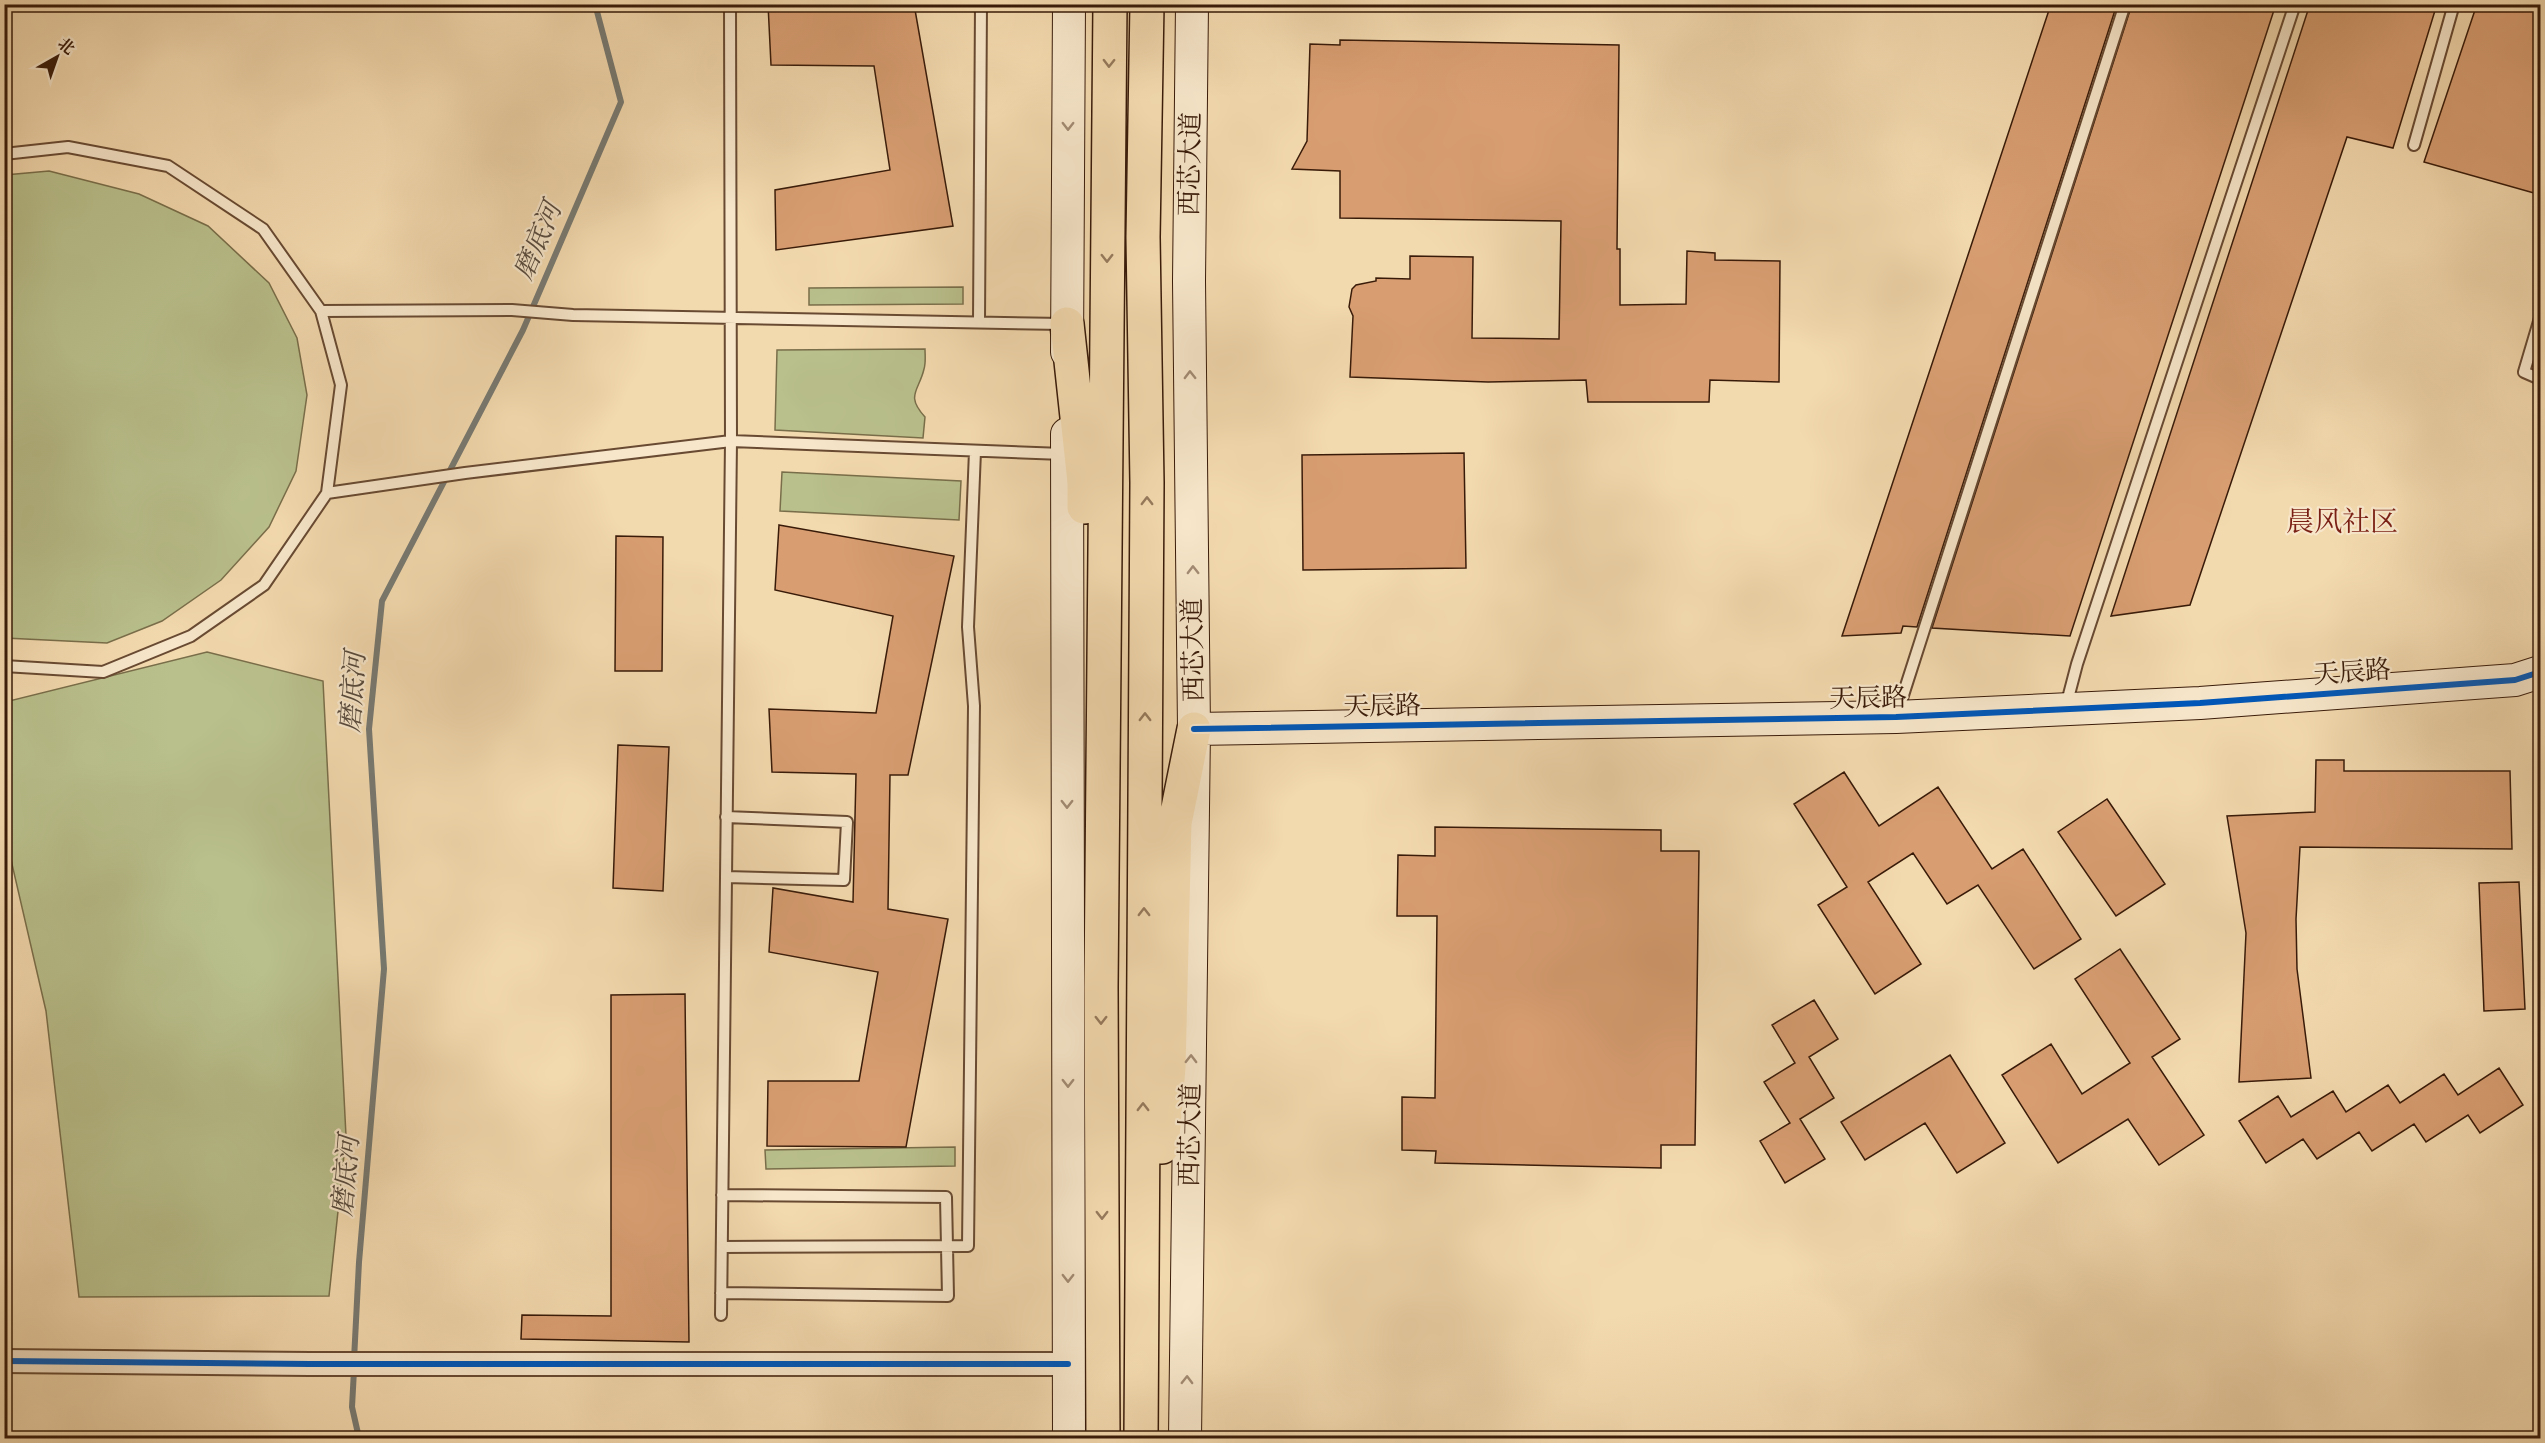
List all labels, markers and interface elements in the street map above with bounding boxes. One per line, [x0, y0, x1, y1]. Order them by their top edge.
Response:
north arrow [27, 27, 87, 87]
text: 北 [53, 33, 79, 60]
one-way arrow [1103, 58, 1116, 67]
street label: 西芯大道 [1172, 112, 1208, 216]
one-way arrow [1062, 121, 1074, 130]
water label: 磨底河 [505, 192, 573, 286]
one-way arrow [1101, 253, 1113, 262]
one-way arrow [1184, 371, 1196, 380]
one-way arrow [1141, 497, 1153, 506]
district label: 晨风社区 [2286, 503, 2398, 541]
one-way arrow [1186, 566, 1199, 575]
street label: 西芯大道 [1175, 598, 1211, 702]
water label: 磨底河 [332, 645, 375, 734]
street label: 天辰路 [2312, 652, 2392, 692]
street label: 天辰路 [1829, 680, 1907, 716]
street label: 天辰路 [1343, 688, 1421, 724]
one-way arrow [1139, 713, 1151, 722]
one-way arrow [1061, 799, 1073, 808]
one-way arrow [1138, 908, 1150, 917]
one-way arrow [1095, 1015, 1107, 1024]
one-way arrow [1185, 1055, 1197, 1064]
one-way arrow [1062, 1078, 1074, 1087]
street label: 西芯大道 [1172, 1083, 1208, 1187]
one-way arrow [1137, 1103, 1149, 1112]
water label: 磨底河 [324, 1129, 368, 1218]
one-way arrow [1096, 1210, 1108, 1219]
one-way arrow [1062, 1273, 1074, 1282]
one-way arrow [1180, 1376, 1193, 1385]

